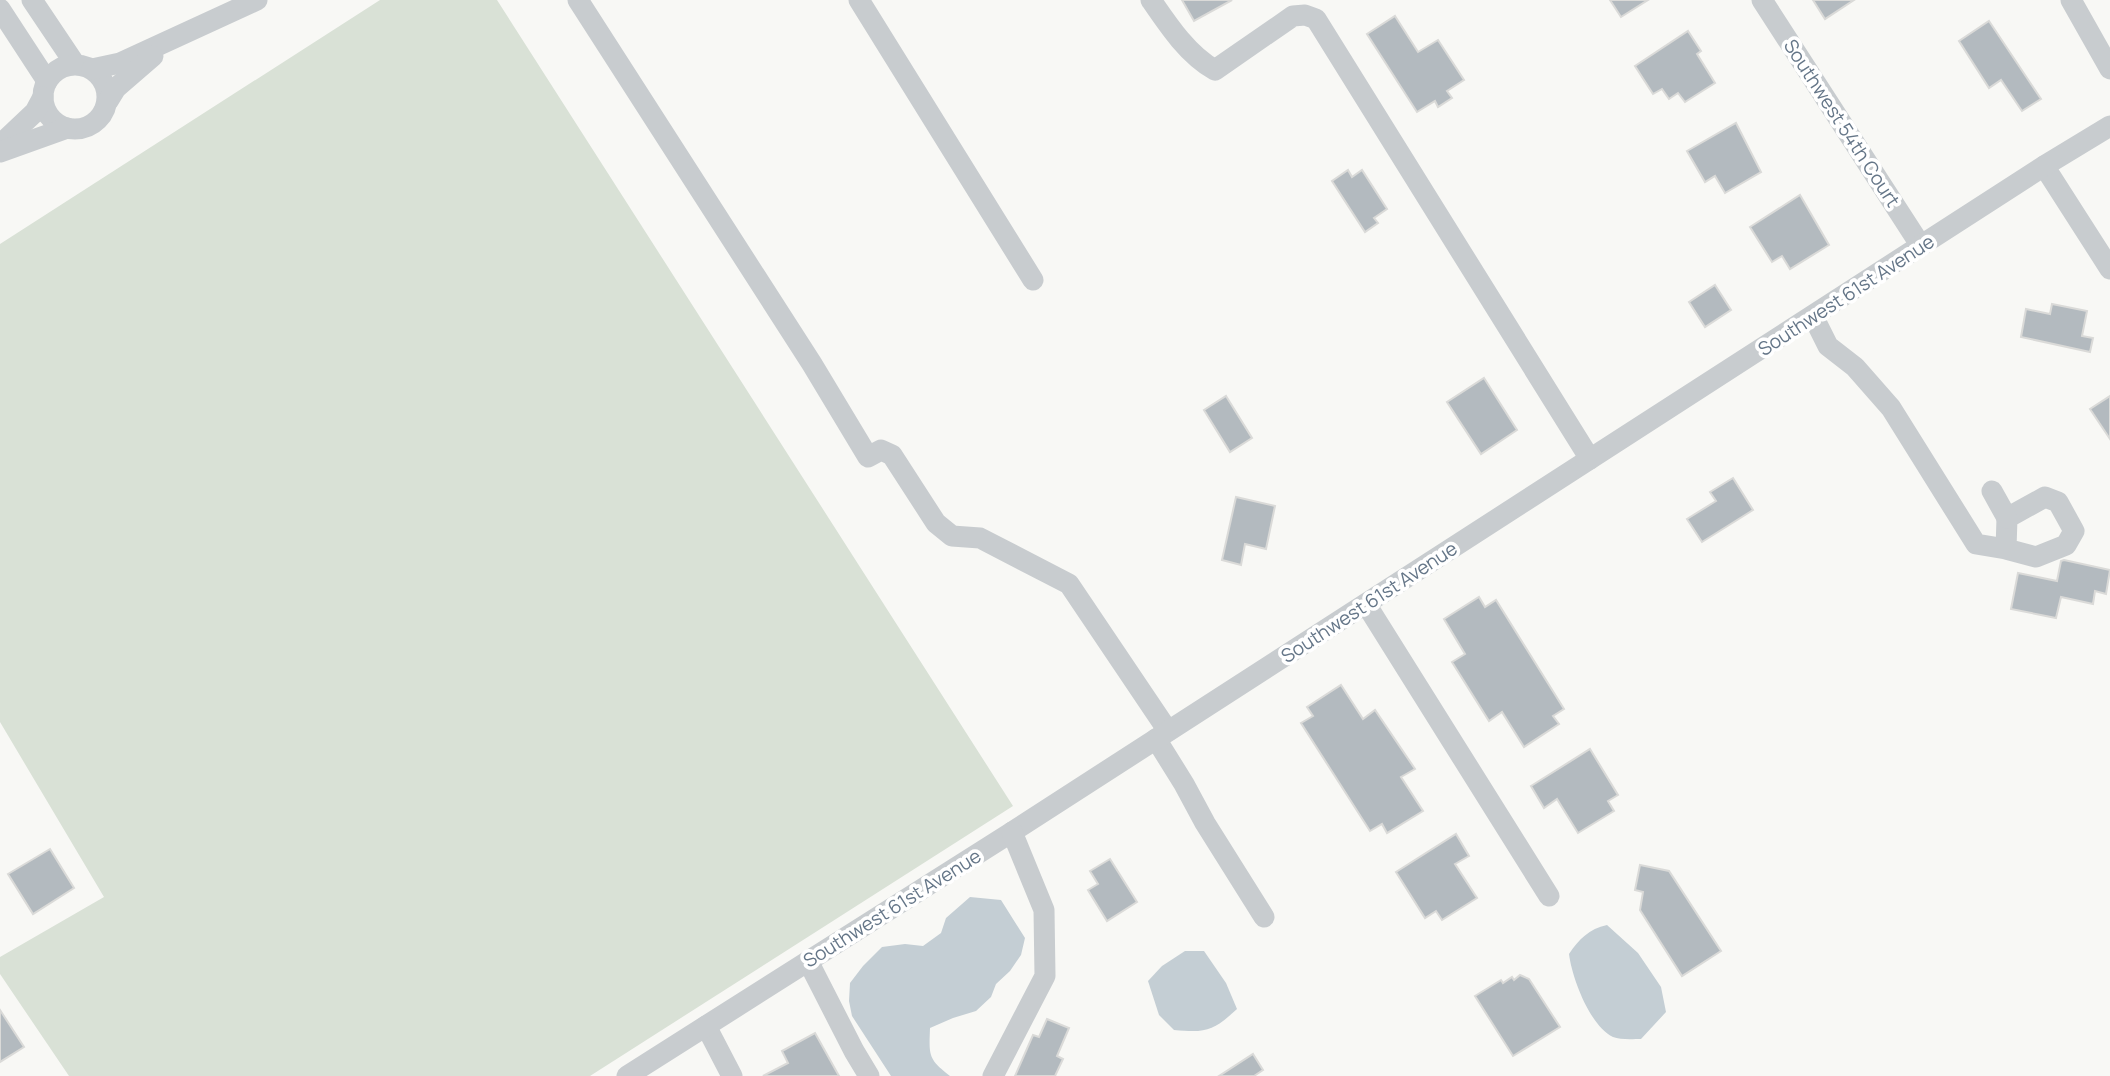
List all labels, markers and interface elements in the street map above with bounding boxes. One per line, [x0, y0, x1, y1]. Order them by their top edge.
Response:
street label: Southwest 54th Court [1778, 34, 1906, 212]
street label: Southwest 61st Avenue [1753, 228, 1939, 362]
street label: Southwest 61st Avenue [1276, 535, 1462, 669]
street label: Southwest 61st Avenue [798, 843, 986, 973]

